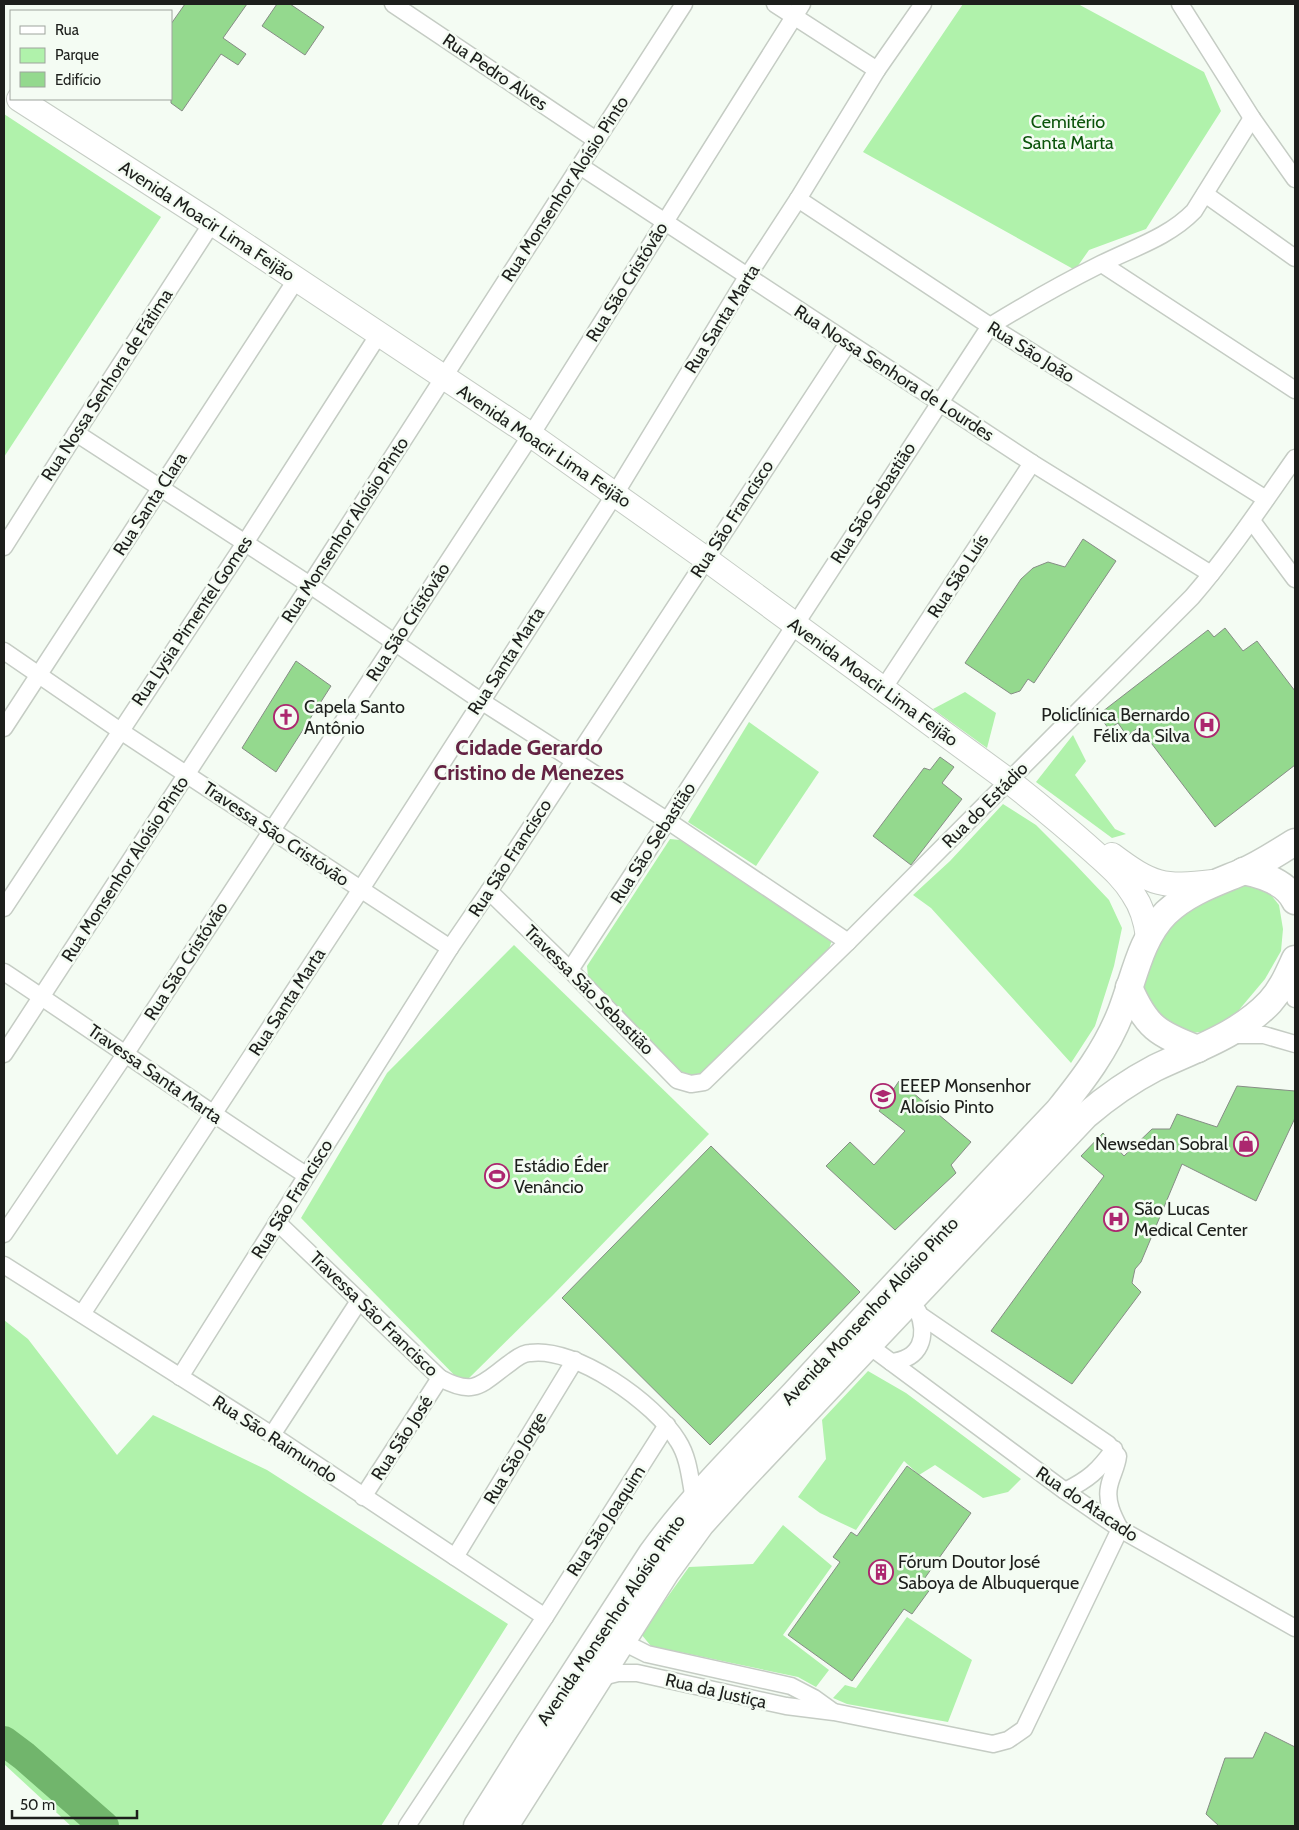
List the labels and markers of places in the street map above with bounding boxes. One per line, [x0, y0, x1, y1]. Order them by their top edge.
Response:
place label: Capela Santo Antônio [304, 696, 405, 739]
church icon: Capela Santo Antônio [273, 704, 299, 730]
place label: Policlínica Bernardo Félix da Silva [1041, 704, 1190, 747]
hospital icon: Policlínica Bernardo Félix da Silva [1194, 712, 1220, 738]
place label: EEEP Monsenhor Aloísio Pinto [900, 1075, 1031, 1118]
school or university icon: EEEP Monsenhor Aloísio Pinto [870, 1083, 896, 1109]
shop icon: Newsedan Sobral [1233, 1131, 1259, 1157]
place label: Newsedan Sobral [1095, 1133, 1229, 1155]
place label: Estádio Éder Venâncio [514, 1155, 609, 1198]
sports icon: Estádio Éder Venâncio [484, 1163, 510, 1189]
place label: São Lucas Medical Center [1134, 1198, 1248, 1241]
hospital icon: São Lucas Medical Center [1103, 1206, 1129, 1232]
place label: Fórum Doutor José Saboya de Albuquerque [898, 1551, 1079, 1594]
building icon: Fórum Doutor José Saboya de Albuquerque [868, 1559, 894, 1585]

